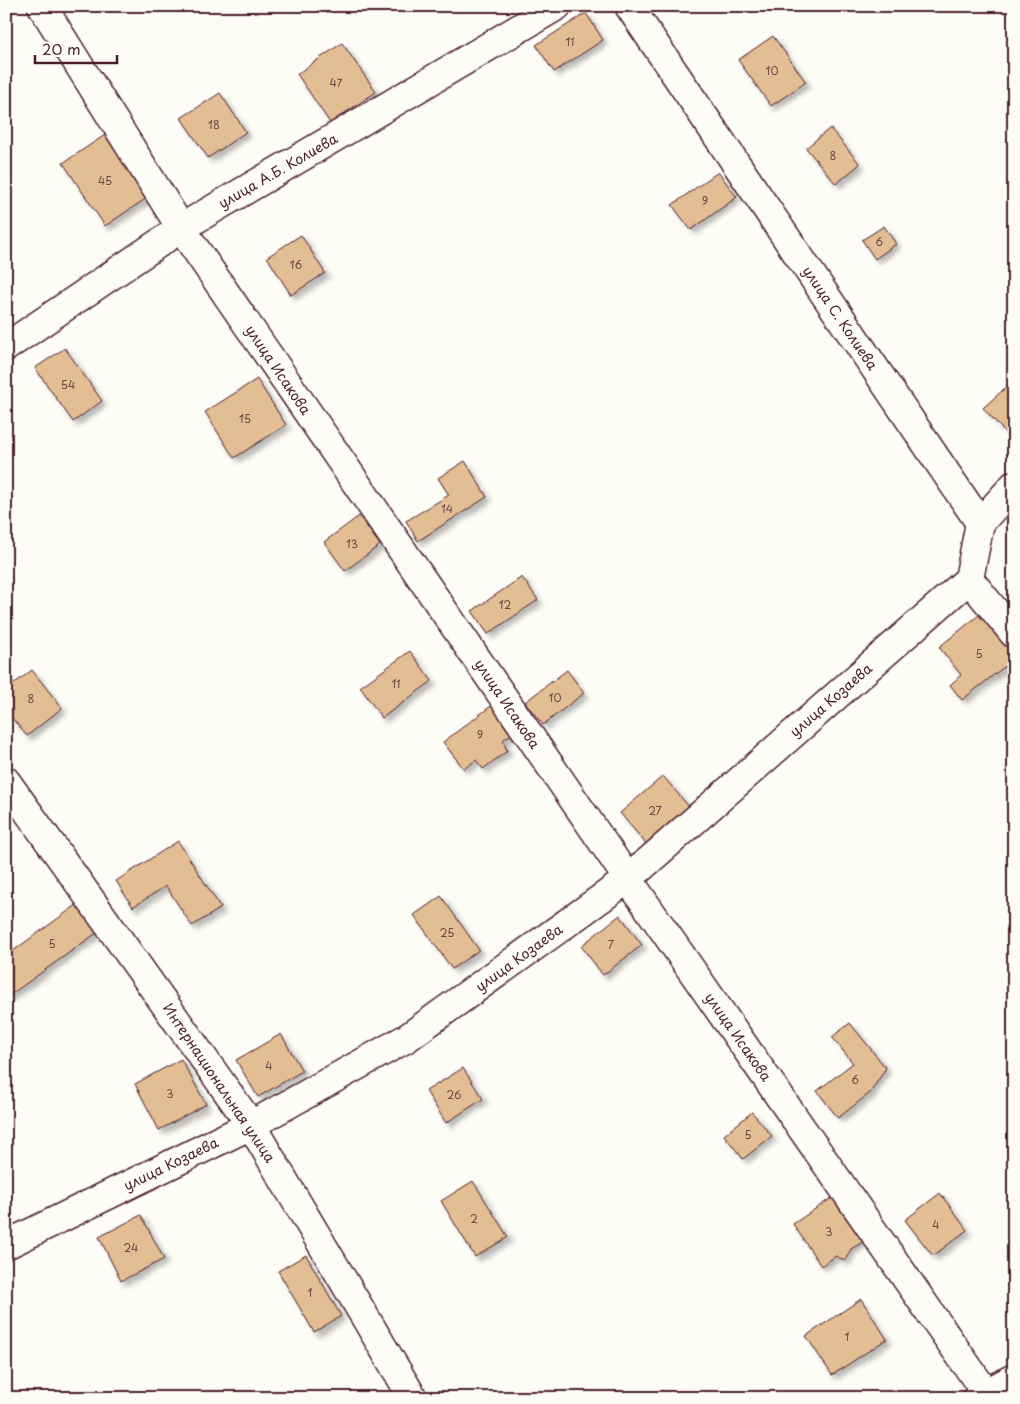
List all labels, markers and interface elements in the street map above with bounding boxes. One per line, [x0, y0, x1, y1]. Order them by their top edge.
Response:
scale bar [35, 32, 118, 64]
house number: 11 [565, 33, 575, 50]
text: 20 m [42, 37, 81, 60]
house number: 10 [766, 62, 778, 79]
house number: 47 [330, 74, 343, 91]
house number: 18 [208, 116, 220, 133]
street label: улица А.Б. Колиева [214, 128, 342, 213]
house number: 8 [830, 147, 837, 164]
house number: 45 [98, 172, 112, 189]
house number: 9 [702, 192, 708, 209]
house number: 6 [875, 233, 883, 250]
house number: 16 [290, 256, 303, 273]
street label: улица С. Колиева [798, 261, 883, 374]
street label: улица Исакова [241, 321, 316, 419]
house number: 54 [61, 376, 75, 393]
house number: 15 [239, 410, 251, 427]
house number: 14 [441, 500, 453, 517]
house number: 13 [346, 535, 358, 552]
house number: 12 [499, 596, 512, 613]
house number: 5 [975, 645, 983, 662]
street label: улица Исакова [470, 655, 545, 753]
street label: улица Козаева [785, 658, 877, 741]
house number: 11 [391, 675, 401, 692]
house number: 10 [549, 689, 561, 706]
house number: 8 [28, 690, 35, 707]
house number: 9 [477, 726, 483, 743]
house number: 27 [648, 802, 662, 819]
street label: улица Козаева [471, 919, 567, 996]
house number: 25 [440, 924, 454, 941]
house number: 5 [48, 935, 56, 952]
house number: 7 [608, 936, 614, 953]
street label: улица Исакова [700, 988, 777, 1086]
street label: Интернациональная улица [158, 999, 281, 1167]
house number: 4 [265, 1057, 273, 1074]
house number: 6 [851, 1071, 859, 1088]
house number: 3 [166, 1085, 174, 1102]
house number: 26 [446, 1086, 462, 1103]
house number: 5 [744, 1126, 752, 1143]
street label: улица Козаева [120, 1131, 222, 1196]
house number: 2 [470, 1210, 478, 1227]
house number: 4 [932, 1216, 940, 1233]
house number: 3 [825, 1223, 833, 1240]
house number: 24 [124, 1239, 138, 1256]
house number: 1 [308, 1284, 313, 1301]
house number: 1 [845, 1328, 850, 1345]

